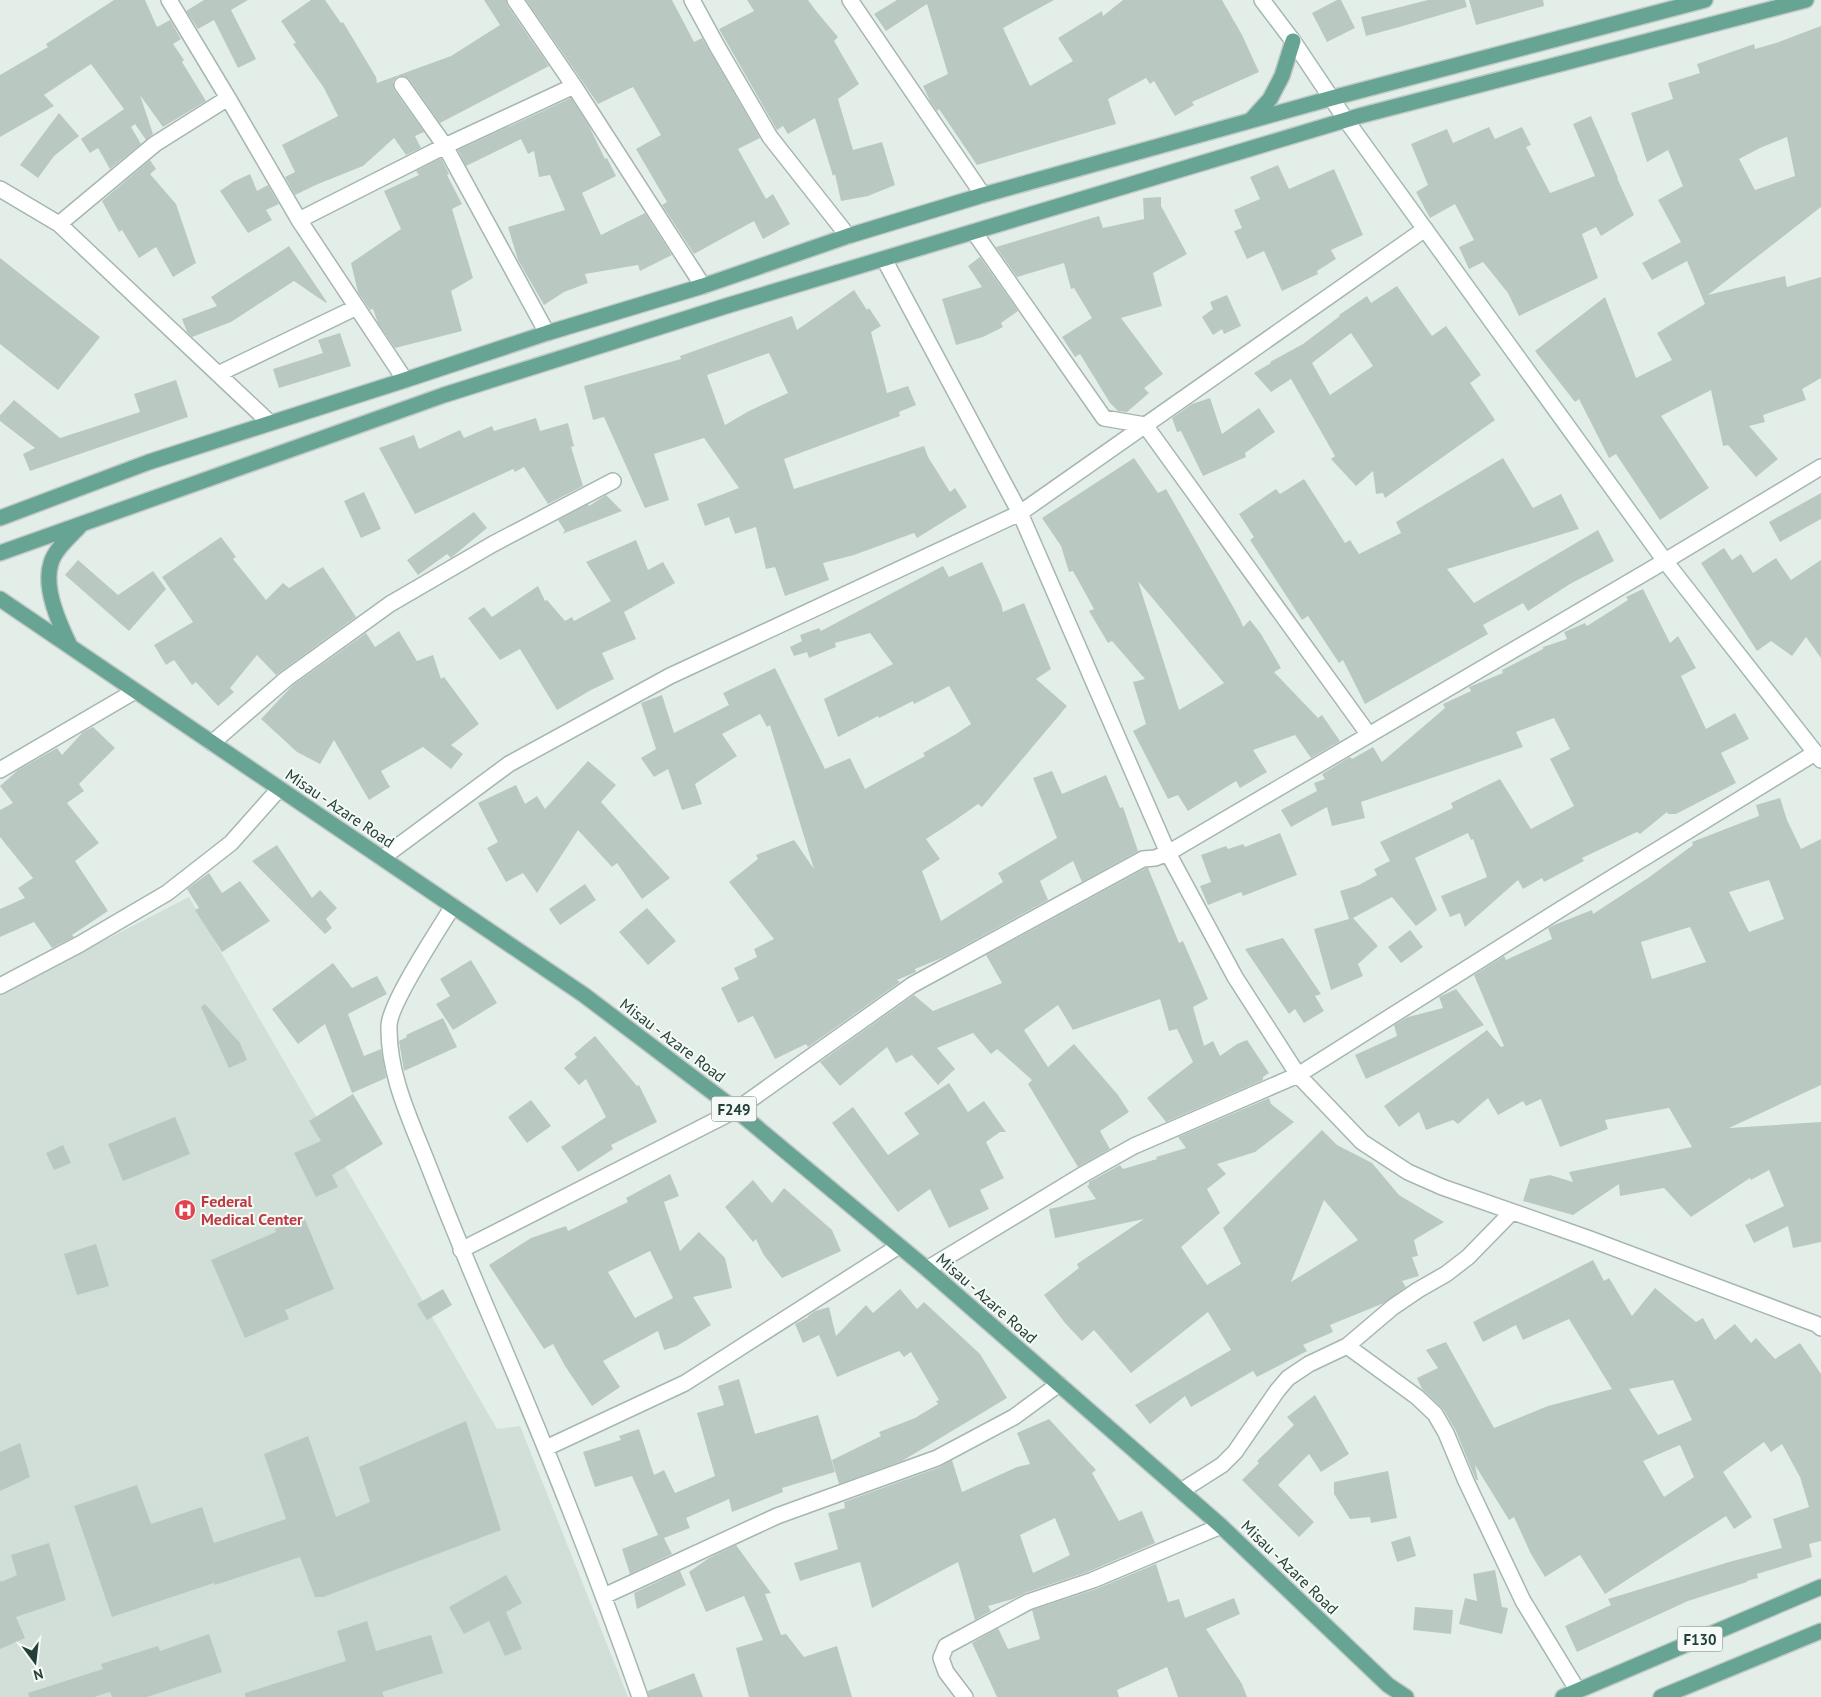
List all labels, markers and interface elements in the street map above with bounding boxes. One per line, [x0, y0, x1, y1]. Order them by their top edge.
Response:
street label: Misau - Azare Road [282, 764, 398, 852]
street label: Misau - Azare Road [616, 994, 730, 1086]
road number: F249 [712, 1096, 756, 1122]
place label: Federal Medical Center [201, 1191, 303, 1229]
hospital icon: Federal Medical Center [173, 1198, 197, 1222]
street label: Misau - Azare Road [932, 1249, 1042, 1347]
street label: Misau - Azare Road [1237, 1516, 1343, 1618]
road number: F130 [1678, 1626, 1722, 1652]
north arrow [10, 1637, 60, 1687]
text: N [32, 1665, 45, 1684]

